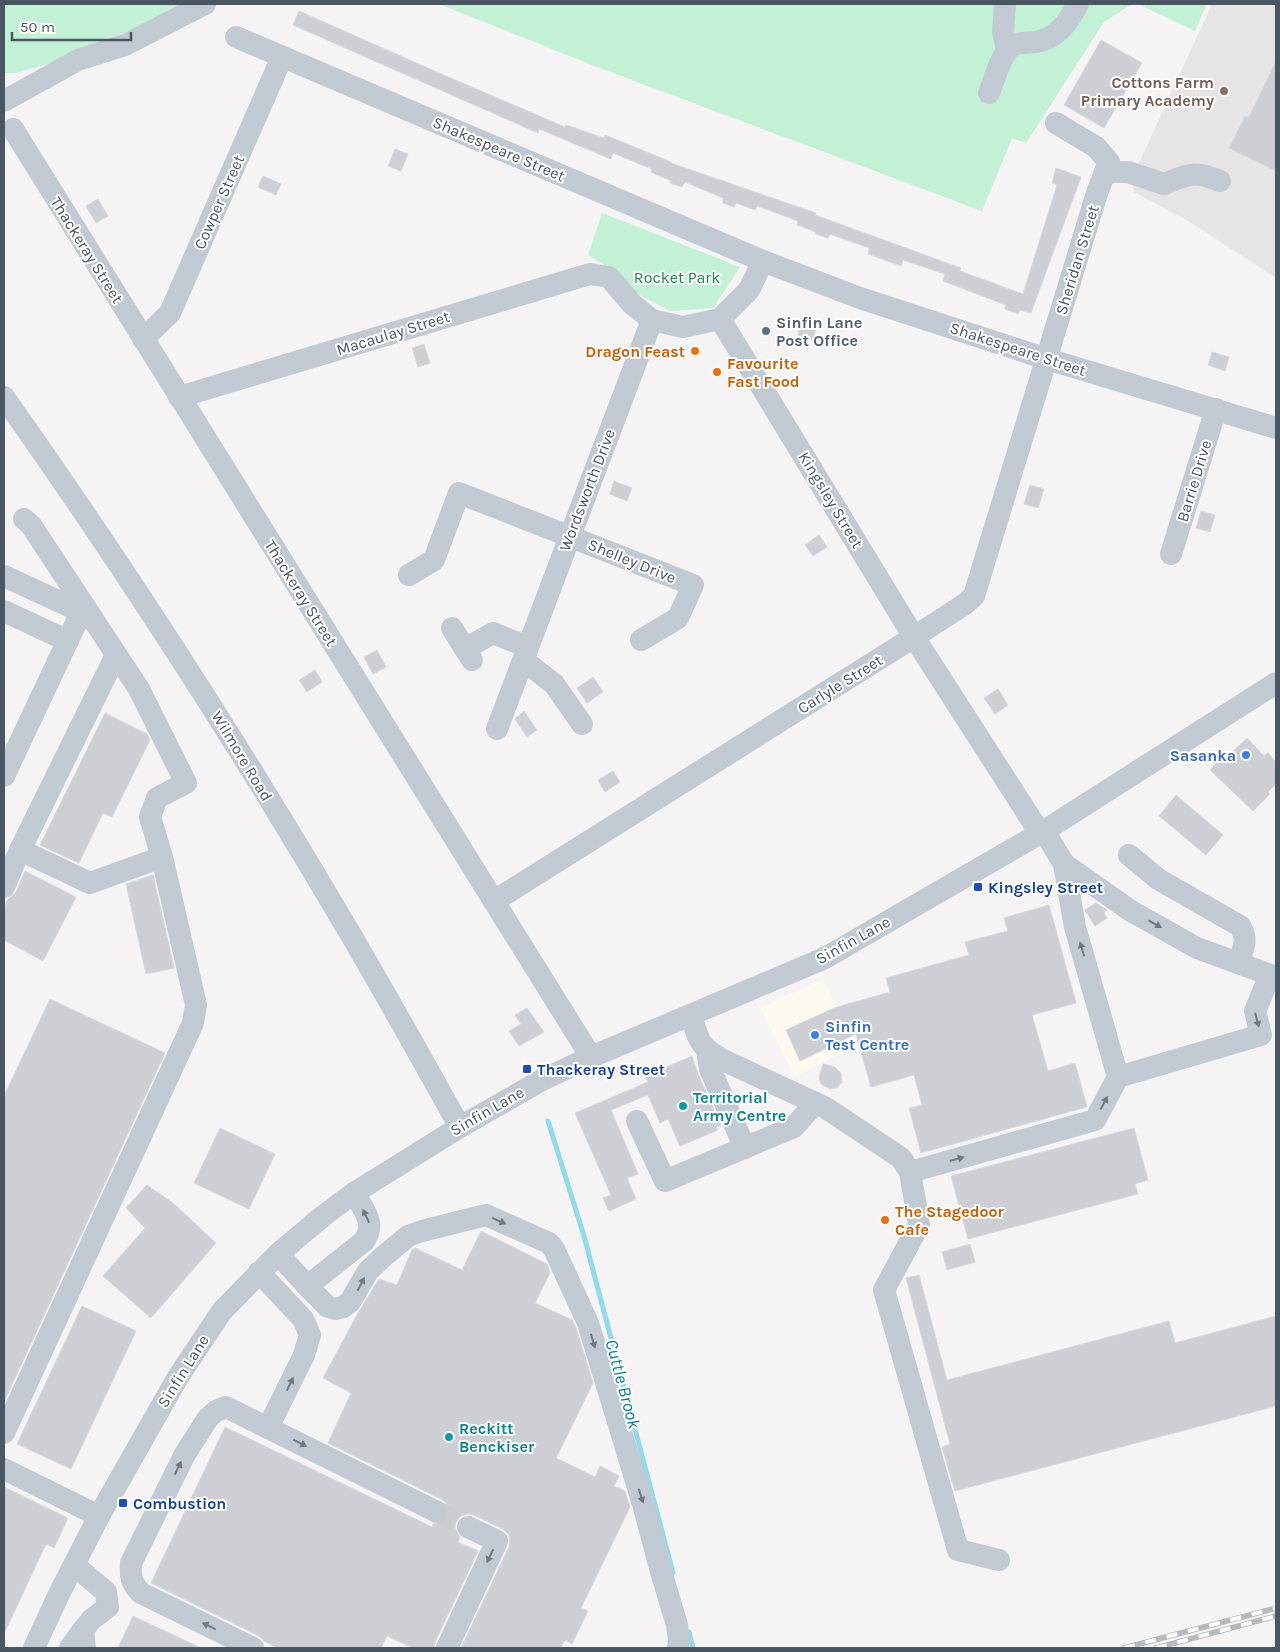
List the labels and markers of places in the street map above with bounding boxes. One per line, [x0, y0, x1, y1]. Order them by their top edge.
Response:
place label: Cottons Farm Primary Academy [1081, 73, 1214, 110]
marker: Cottons Farm Primary Academy [1218, 85, 1230, 97]
place label: Sinfin Lane Post Office [776, 313, 862, 350]
marker: Sinfin Lane Post Office [760, 325, 772, 337]
place label: Dragon Feast [585, 342, 685, 361]
marker: Dragon Feast [689, 345, 701, 357]
place label: Favourite Fast Food [727, 354, 800, 391]
marker: Favourite Fast Food [711, 366, 723, 378]
place label: Sasanka [1170, 746, 1236, 765]
marker: Sasanka [1240, 749, 1252, 761]
place label: Kingsley Street [988, 878, 1103, 897]
marker: Kingsley Street [972, 881, 984, 893]
place label: Sinfin Test Centre [825, 1017, 909, 1054]
marker: Sinfin Test Centre [809, 1029, 821, 1041]
place label: Thackeray Street [537, 1060, 665, 1079]
marker: Thackeray Street [521, 1063, 533, 1075]
place label: Territorial Army Centre [693, 1088, 786, 1125]
marker: Territorial Army Centre [677, 1100, 689, 1112]
place label: The Stagedoor Cafe [895, 1202, 1005, 1239]
marker: The Stagedoor Cafe [879, 1214, 891, 1226]
place label: Reckitt Benckiser [459, 1419, 535, 1456]
marker: Reckitt Benckiser [443, 1431, 455, 1443]
place label: Combustion [133, 1494, 226, 1513]
marker: Combustion [117, 1497, 129, 1509]

